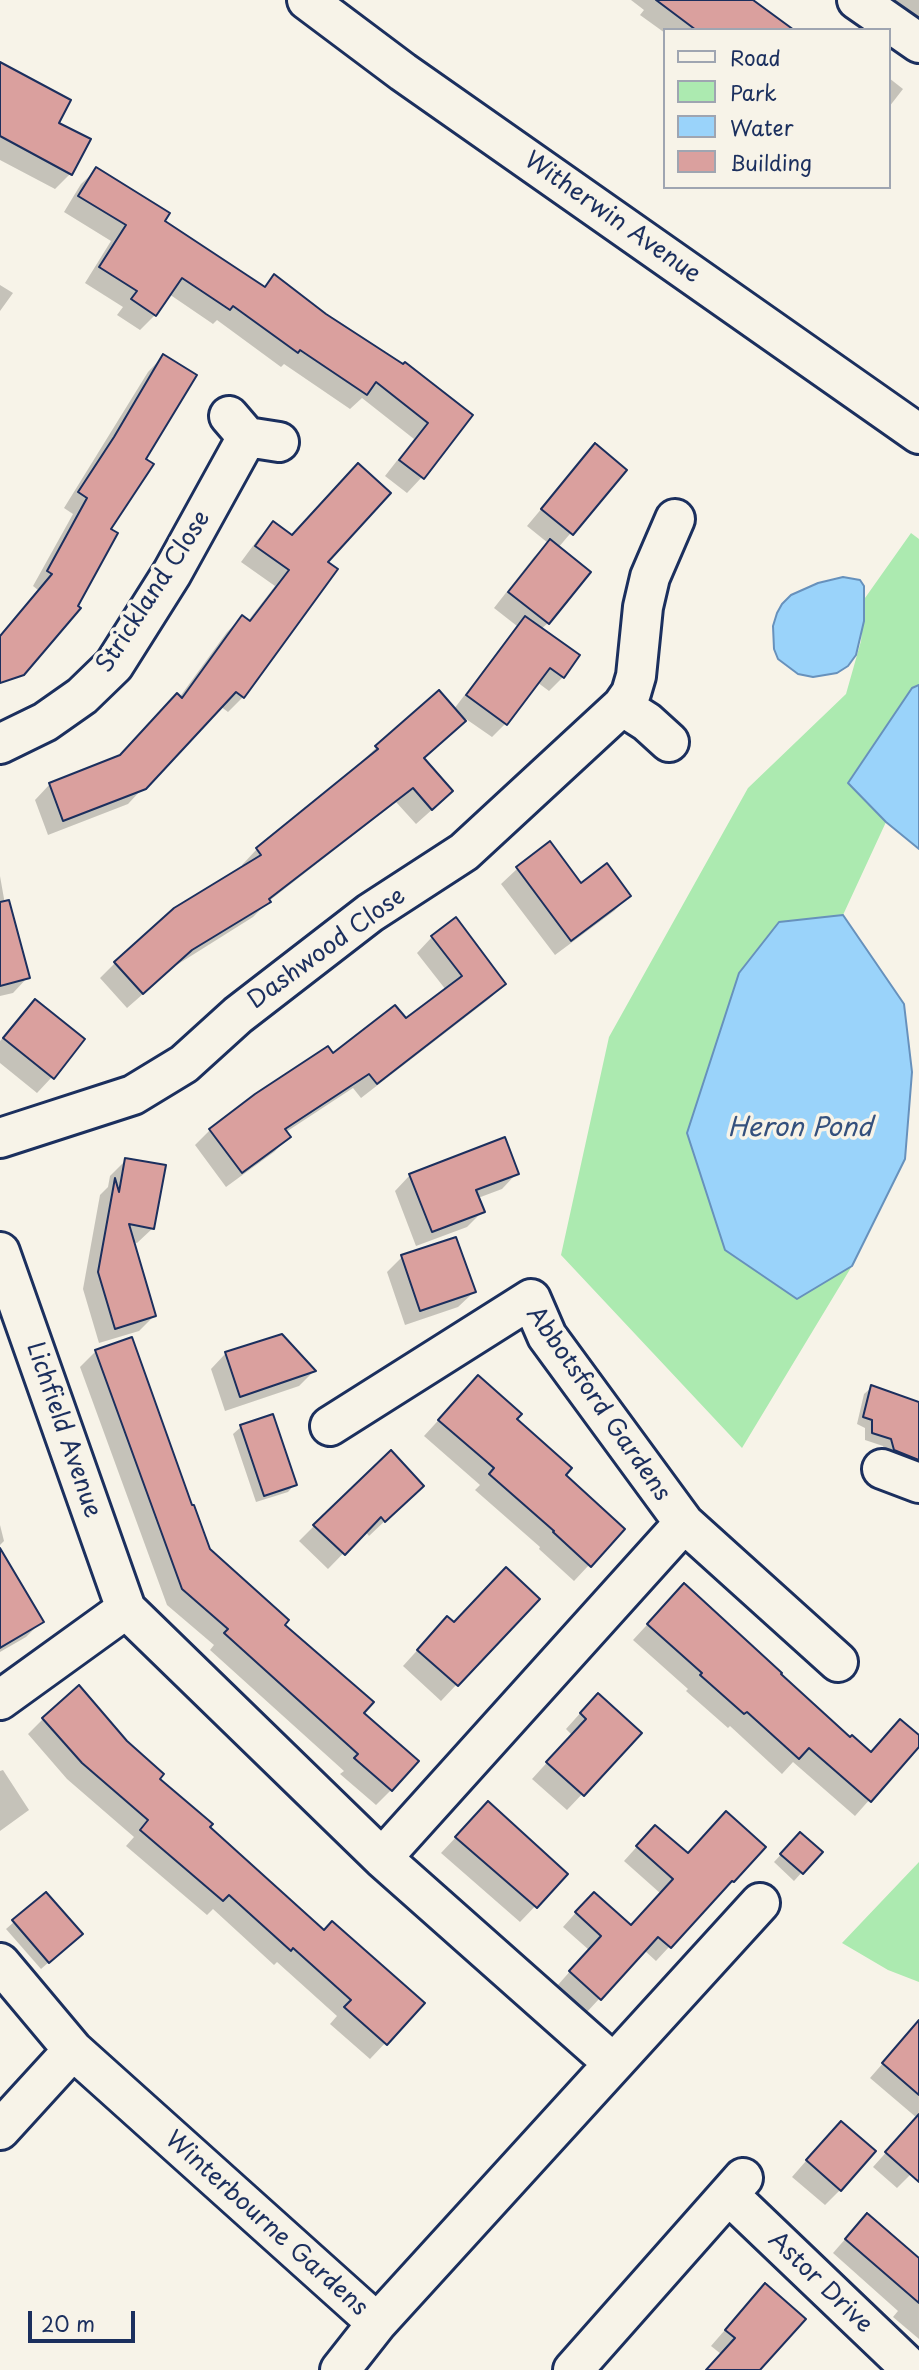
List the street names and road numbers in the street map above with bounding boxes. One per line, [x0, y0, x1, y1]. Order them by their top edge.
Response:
street label: Witherwin Avenue [518, 146, 706, 290]
street label: Strickland Close [91, 506, 217, 678]
street label: Dashwood Close [243, 882, 411, 1016]
street label: Abbotsford Gardens [520, 1301, 676, 1507]
street label: Lichfield Avenue [19, 1338, 107, 1522]
street label: Winterbourne Gardens [159, 2125, 373, 2323]
street label: Astor Drive [762, 2226, 878, 2340]

